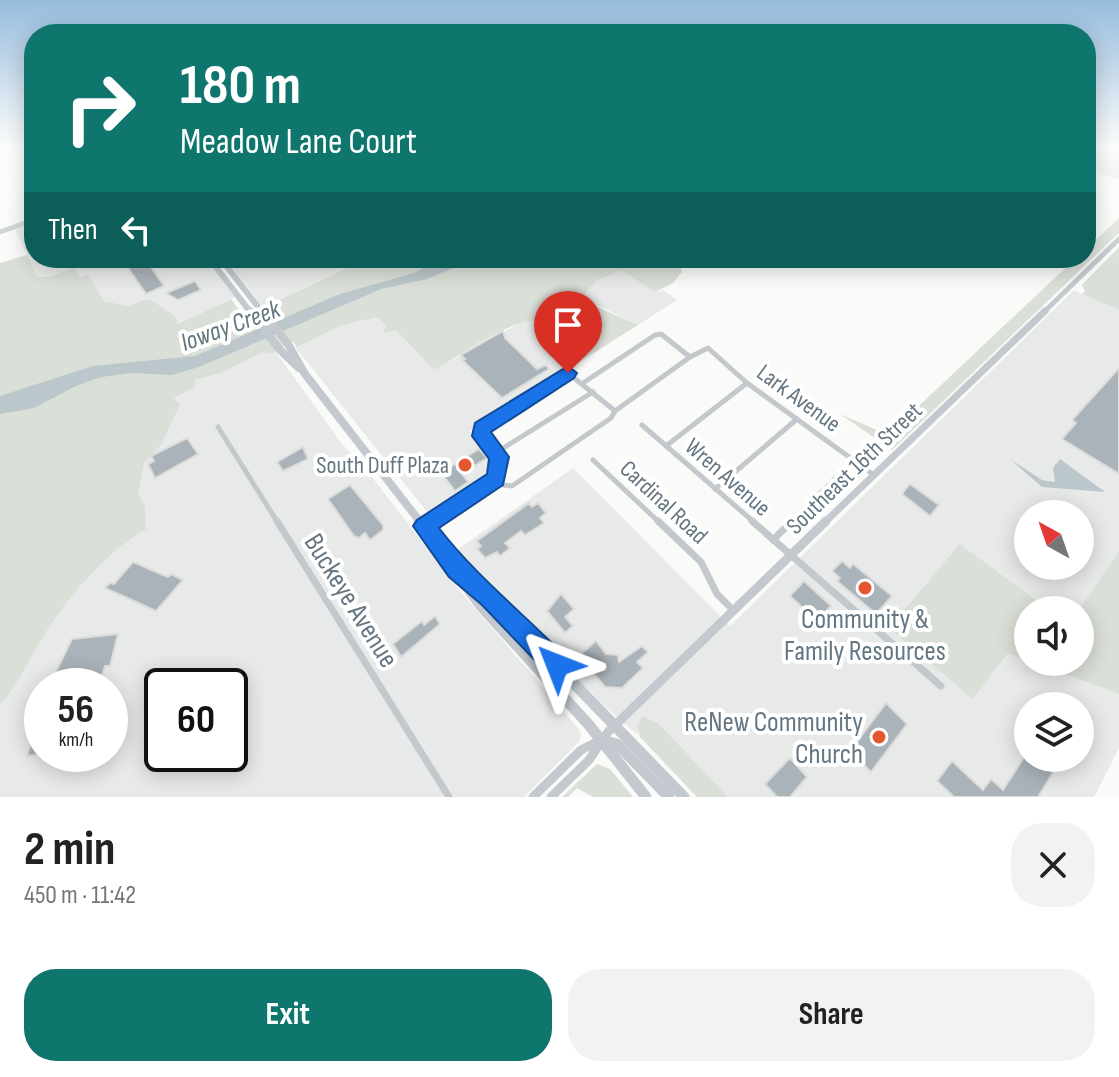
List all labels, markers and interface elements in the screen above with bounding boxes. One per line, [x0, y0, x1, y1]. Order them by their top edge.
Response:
text: 180 m [180, 53, 301, 120]
icon: right [48, 56, 152, 160]
text: Meadow Lane Court [180, 121, 417, 164]
icon: left [114, 208, 158, 252]
text: Then [48, 212, 98, 248]
pin [534, 291, 602, 373]
water label: Ioway Creek [177, 294, 286, 359]
icon: arrive [546, 303, 590, 347]
street label: Lark Avenue [751, 358, 846, 439]
street label: Southeast 16th Street [780, 396, 928, 540]
street label: Wren Avenue [679, 432, 777, 523]
place label: South Duff Plaza [316, 451, 449, 480]
street label: Cardinal Road [614, 455, 713, 550]
marker: South Duff Plaza [456, 456, 474, 474]
north arrow [1014, 500, 1094, 580]
map controls [1014, 500, 1094, 772]
street label: Buckeye Avenue [297, 528, 405, 674]
marker: Community & Family Resources [856, 579, 874, 597]
button: sound [1014, 596, 1094, 676]
place label: Community & Family Resources [784, 603, 946, 668]
position arrow [515, 623, 599, 707]
speed limit sign: 60 [144, 668, 248, 772]
text: 56 [58, 686, 94, 734]
button: layers [1014, 692, 1094, 772]
place label: ReNew Community Church [684, 706, 863, 771]
text: km/h [59, 728, 93, 752]
marker: ReNew Community Church [870, 728, 888, 746]
text: 2 min [24, 821, 115, 878]
button: close [1011, 823, 1095, 907]
text: 450 m · 11:42 [24, 880, 136, 911]
button: Exit [24, 969, 552, 1061]
button: Share [568, 969, 1095, 1061]

